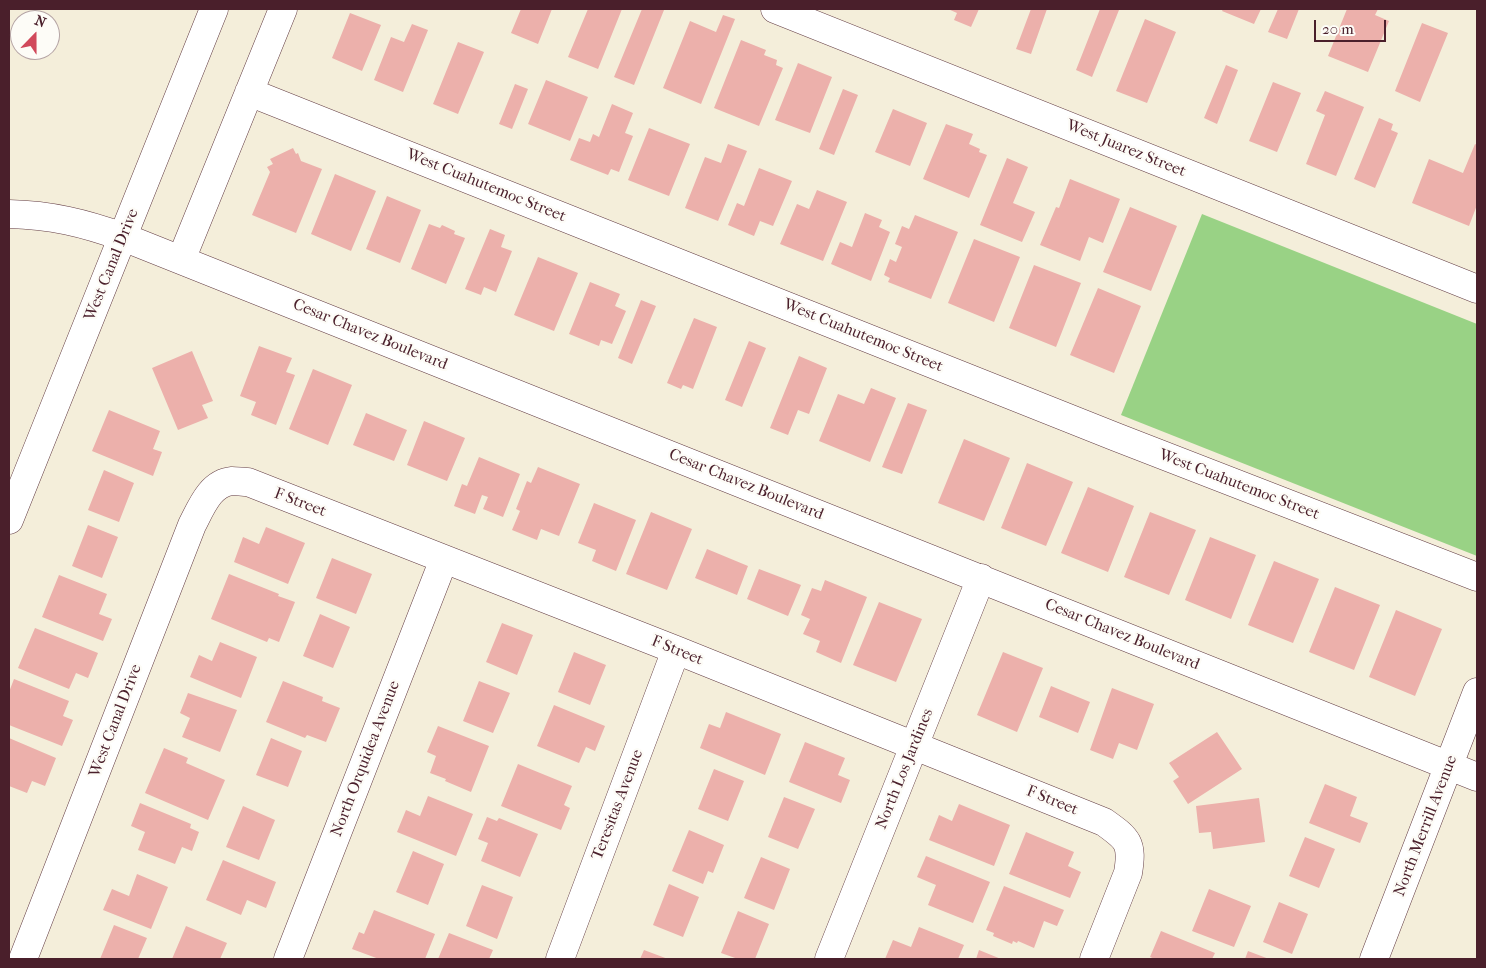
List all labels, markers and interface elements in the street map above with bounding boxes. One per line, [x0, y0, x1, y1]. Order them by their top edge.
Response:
north arrow [10, 10, 60, 60]
scale bar [1316, 10, 1388, 42]
text: N [32, 12, 49, 31]
text: 20 m [1322, 20, 1354, 38]
street label: West Juarez Street [1063, 116, 1189, 182]
street label: West Cuahutemoc Street [403, 145, 569, 227]
street label: West Canal Drive [81, 206, 143, 324]
street label: Cesar Chavez Boulevard [290, 295, 450, 375]
street label: West Cuahutemoc Street [780, 295, 946, 377]
street label: Cesar Chavez Boulevard [666, 445, 826, 525]
street label: West Cuahutemoc Street [1156, 446, 1322, 524]
street label: F Street [271, 484, 329, 522]
street label: Cesar Chavez Boulevard [1042, 595, 1202, 675]
street label: F Street [648, 632, 706, 670]
street label: West Canal Drive [86, 662, 146, 780]
street label: North Orquidea Avenue [327, 678, 405, 840]
street label: North Los Jardines [872, 706, 938, 832]
street label: Teresitas Avenue [588, 747, 648, 863]
street label: North Merrill Avenue [1390, 753, 1462, 899]
street label: F Street [1023, 782, 1081, 820]

